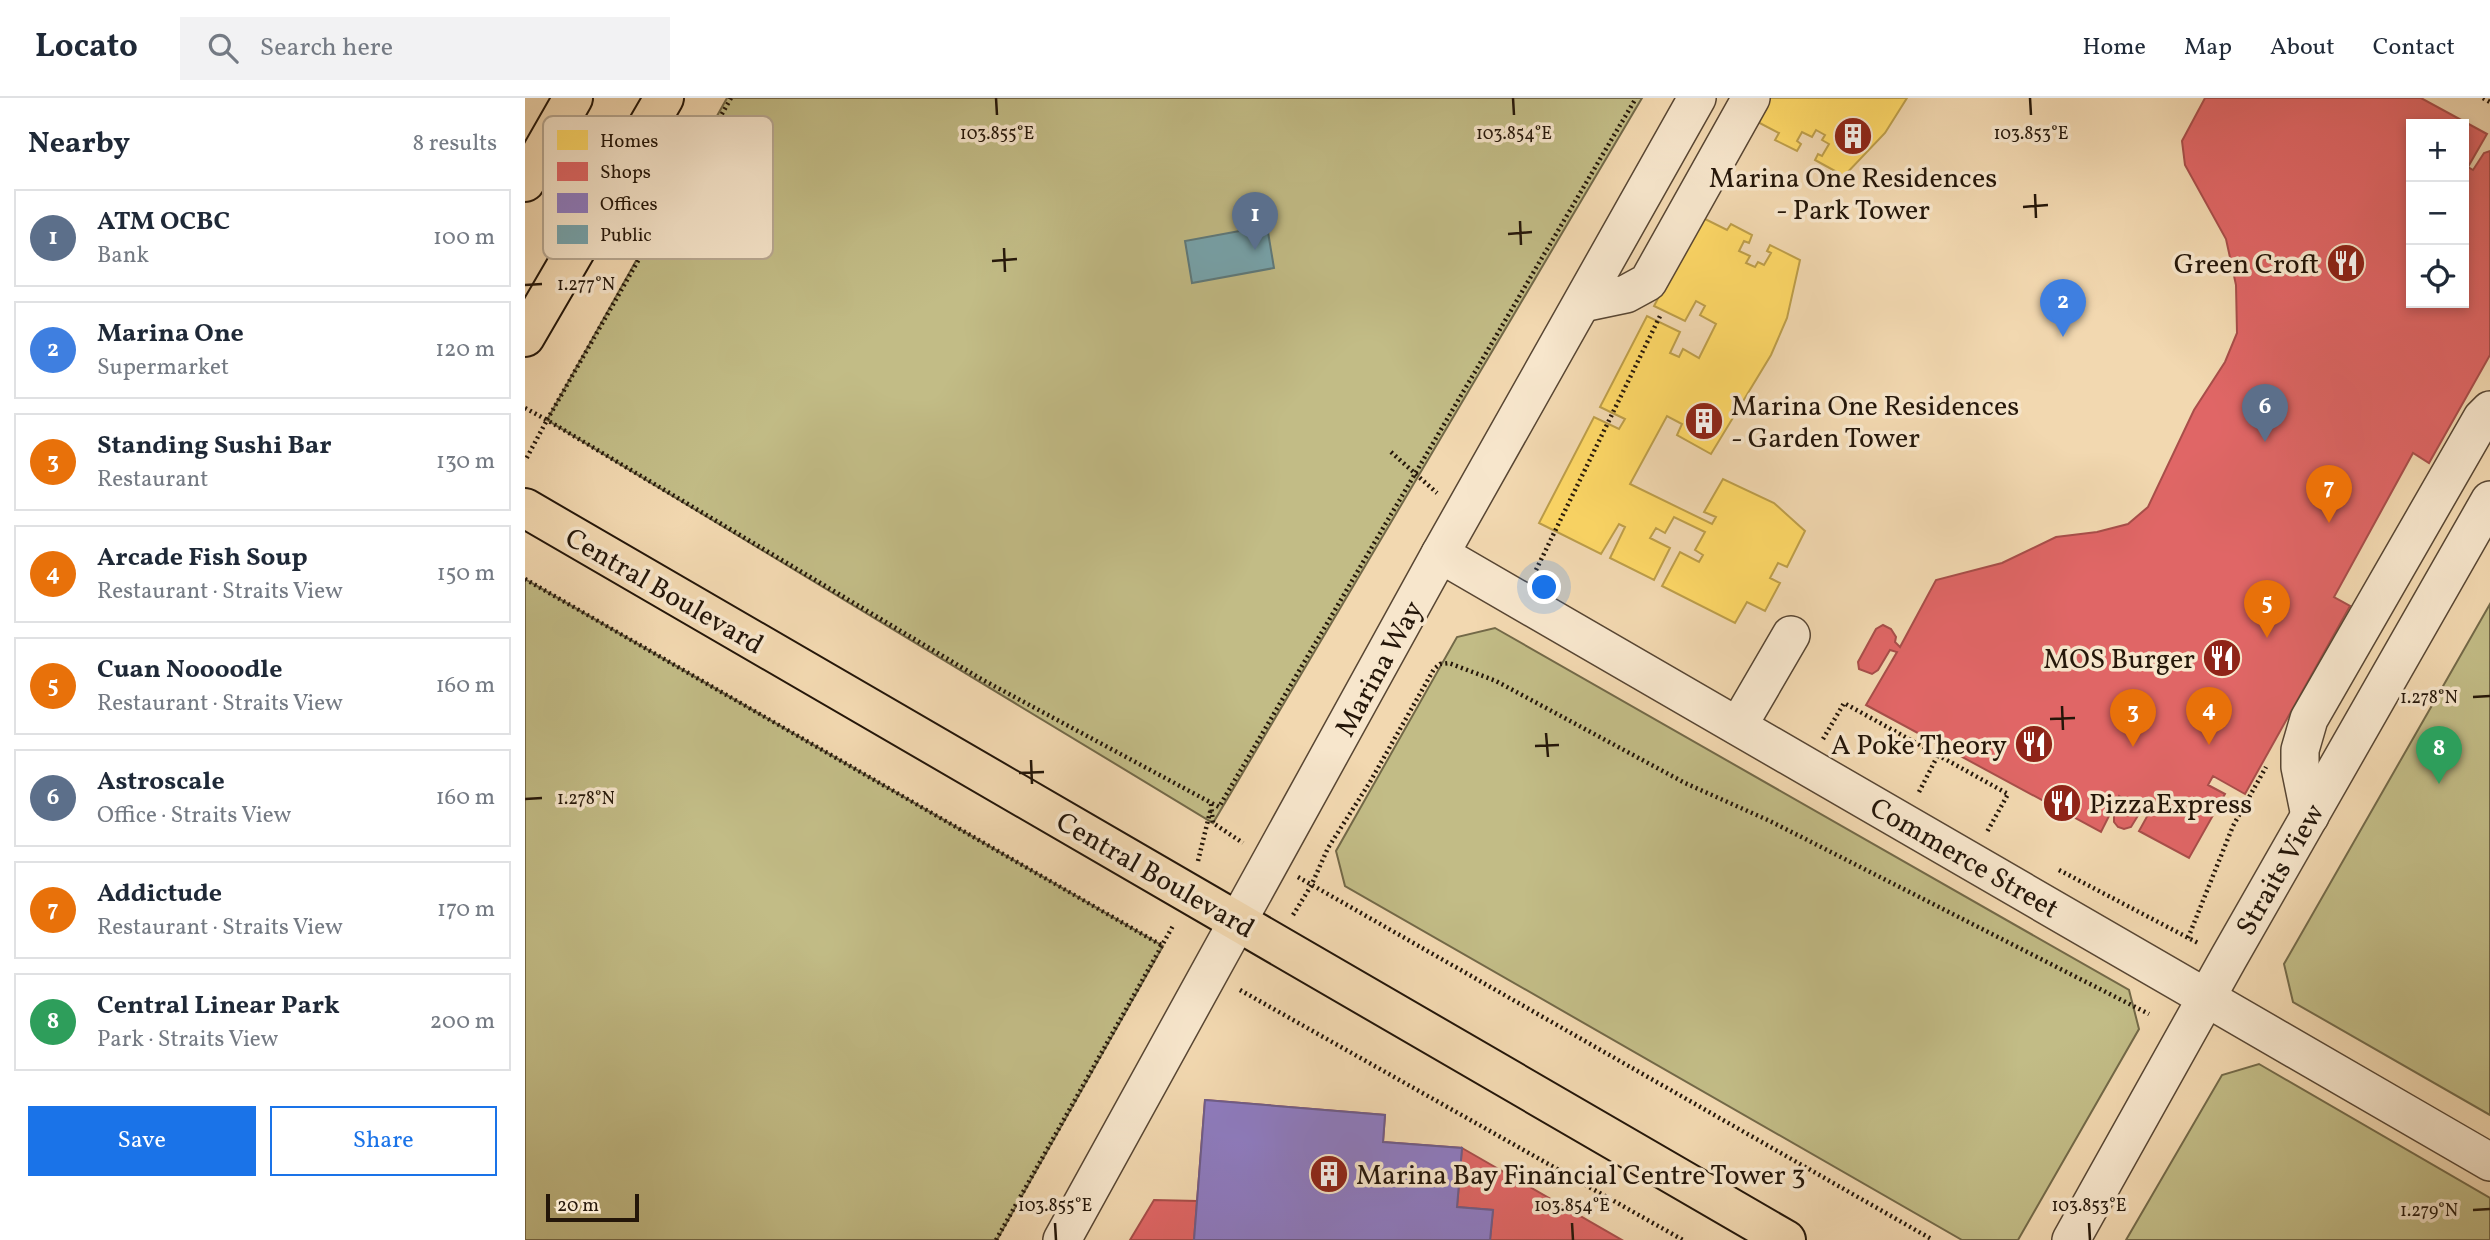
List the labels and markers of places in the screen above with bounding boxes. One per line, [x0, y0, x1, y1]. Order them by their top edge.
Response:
building icon: Marina One Residences - Park Tower [1832, 115, 1874, 157]
place label: Marina One Residences - Park Tower [1709, 160, 1997, 231]
pin: 1 [1232, 192, 1278, 250]
restaurant icon: Green Croft [2325, 242, 2367, 284]
place label: Green Croft [2174, 246, 2319, 285]
pin: 2 [2040, 279, 2086, 337]
pin: 6 [2242, 384, 2288, 442]
place label: Marina One Residences - Garden Tower [1731, 388, 2019, 459]
building icon: Marina One Residences - Garden Tower [1683, 400, 1725, 442]
pin: 7 [2306, 465, 2352, 523]
pin: 5 [2244, 580, 2290, 638]
restaurant icon: MOS Burger [2201, 637, 2243, 679]
place label: MOS Burger [2043, 641, 2195, 680]
pin: 4 [2186, 687, 2232, 745]
pin: 3 [2110, 689, 2156, 747]
restaurant icon: A Poke Theory [2013, 723, 2055, 765]
pin: 8 [2416, 726, 2462, 784]
place label: A Poke Theory [1831, 727, 2007, 766]
restaurant icon: PizzaExpress [2041, 782, 2083, 824]
place label: PizzaExpress [2089, 786, 2252, 825]
building icon: Marina Bay Financial Centre Tower 3 [1308, 1153, 1350, 1195]
place label: Marina Bay Financial Centre Tower 3 [1356, 1157, 1806, 1196]

